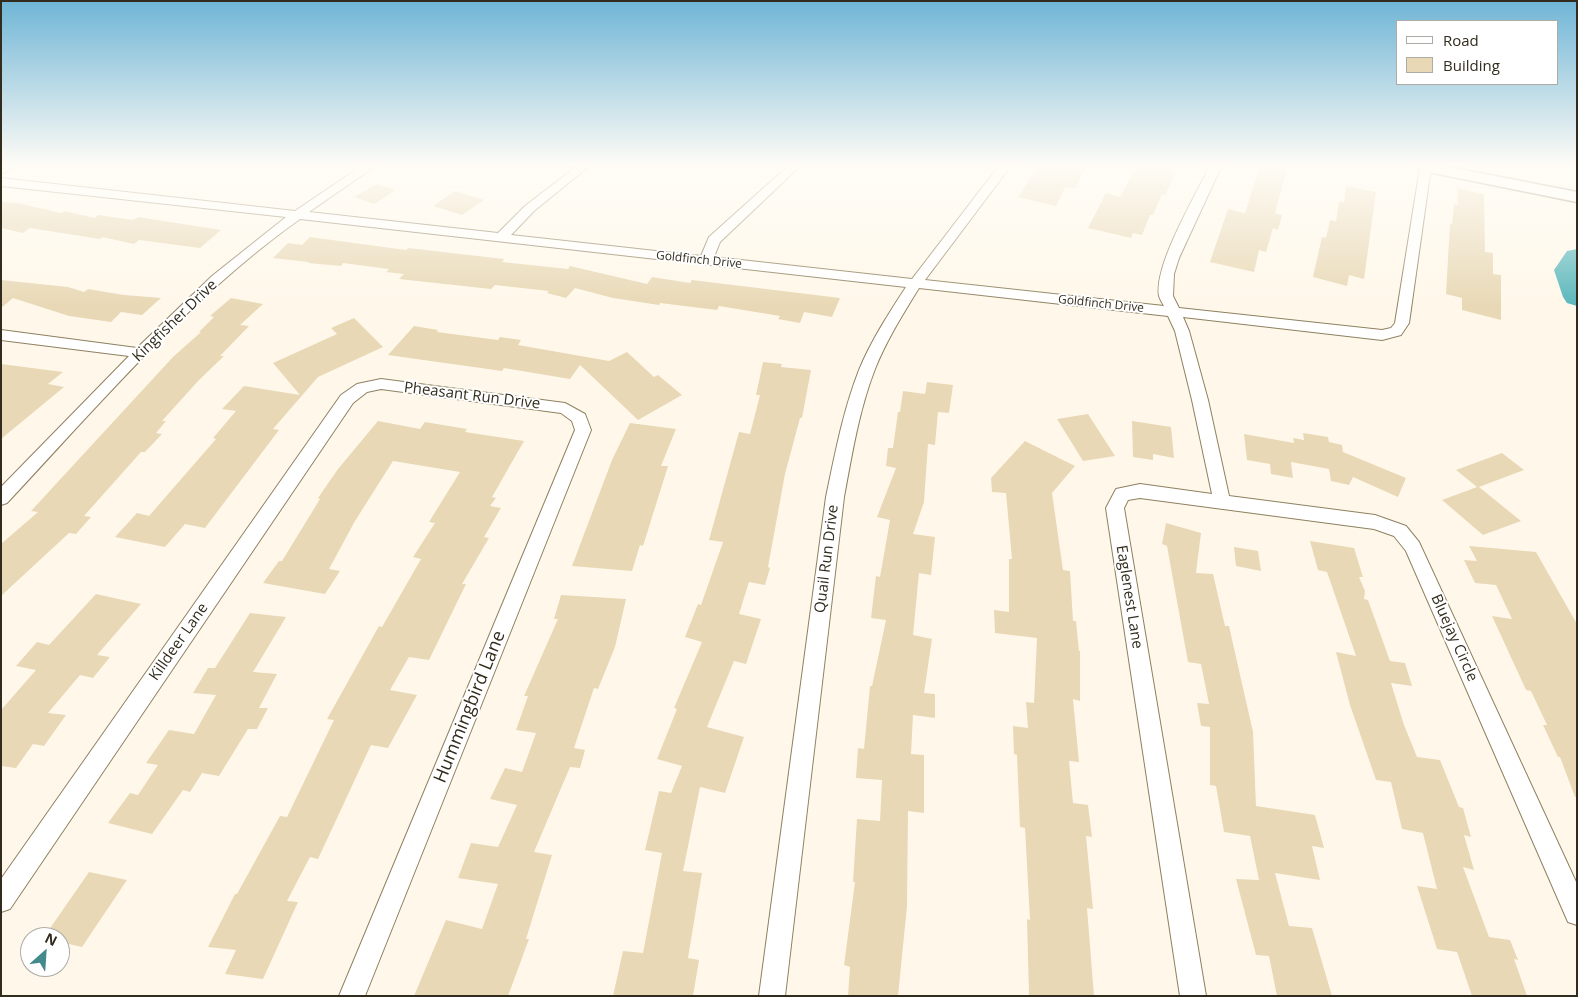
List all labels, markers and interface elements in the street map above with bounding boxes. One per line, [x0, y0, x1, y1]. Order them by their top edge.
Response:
legend [1396, 20, 1558, 85]
text: Road [1443, 30, 1479, 50]
text: Building [1443, 55, 1500, 75]
street label: Goldfinch Drive [655, 248, 743, 272]
street label: Kingfisher Drive [129, 276, 221, 366]
street label: Goldfinch Drive [1057, 292, 1145, 316]
street label: Pheasant Run Drive [403, 379, 541, 413]
street label: Quail Run Drive [811, 504, 843, 614]
street label: Eaglenest Lane [1112, 544, 1146, 650]
street label: Bluejay Circle [1427, 592, 1481, 684]
street label: Killdeer Lane [146, 600, 212, 684]
street label: Hummingbird Lane [430, 628, 510, 786]
north arrow [20, 927, 70, 977]
text: N [42, 928, 61, 950]

